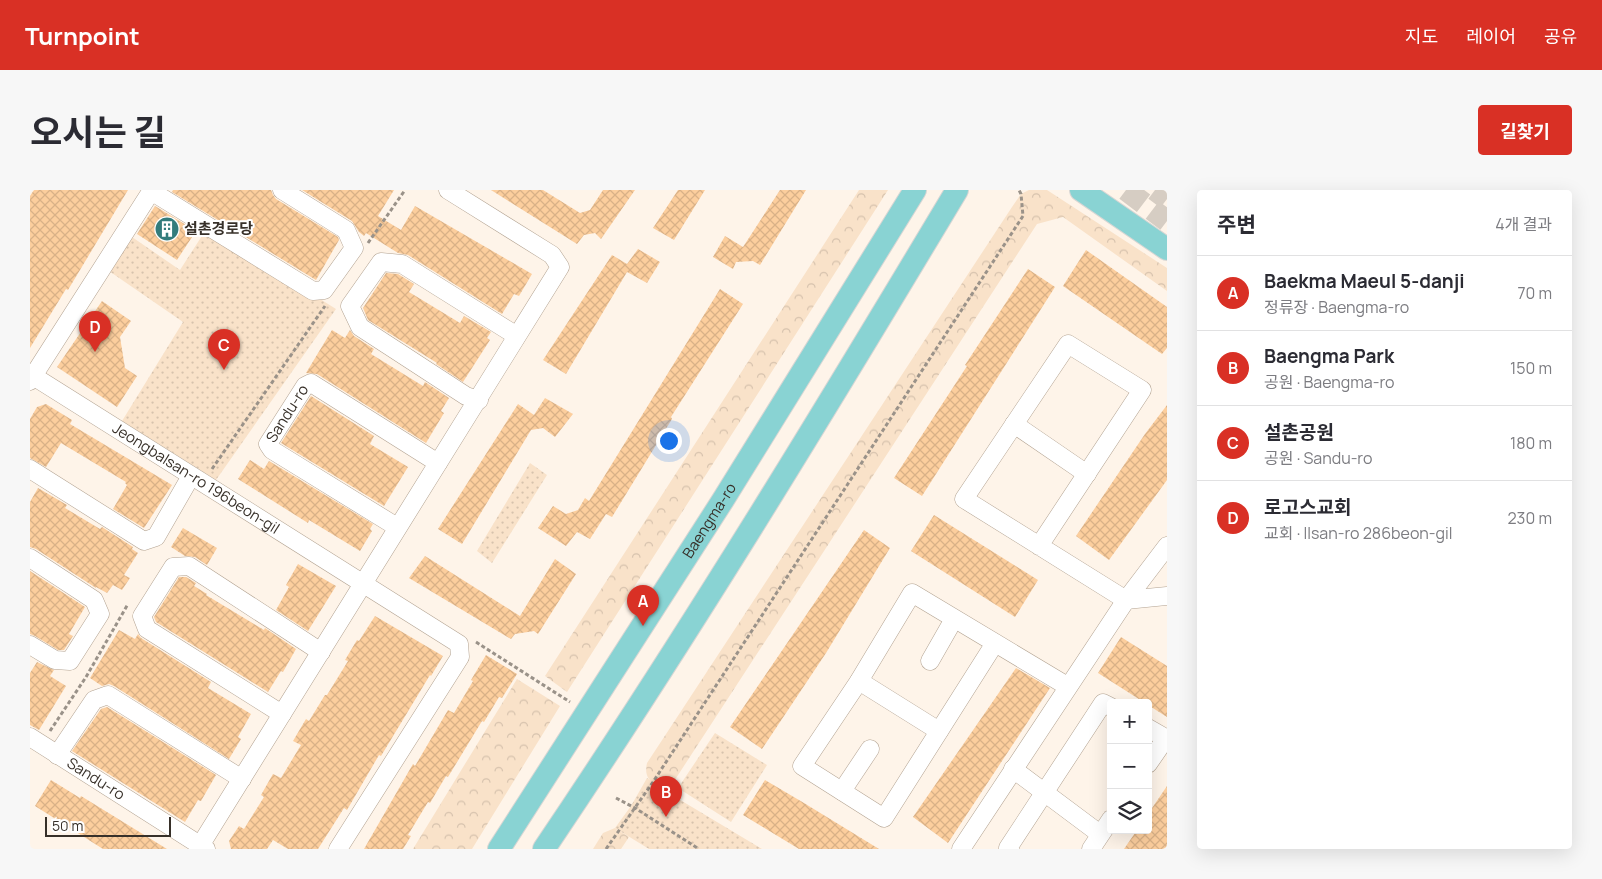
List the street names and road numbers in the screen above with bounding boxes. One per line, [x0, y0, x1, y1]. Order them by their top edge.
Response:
street label: Sandu-ro [261, 380, 313, 446]
street label: Jeongbalsan-ro 196beon-gil [108, 417, 284, 539]
street label: Baengma-ro [677, 479, 741, 562]
street label: Sandu-ro [63, 752, 129, 805]

